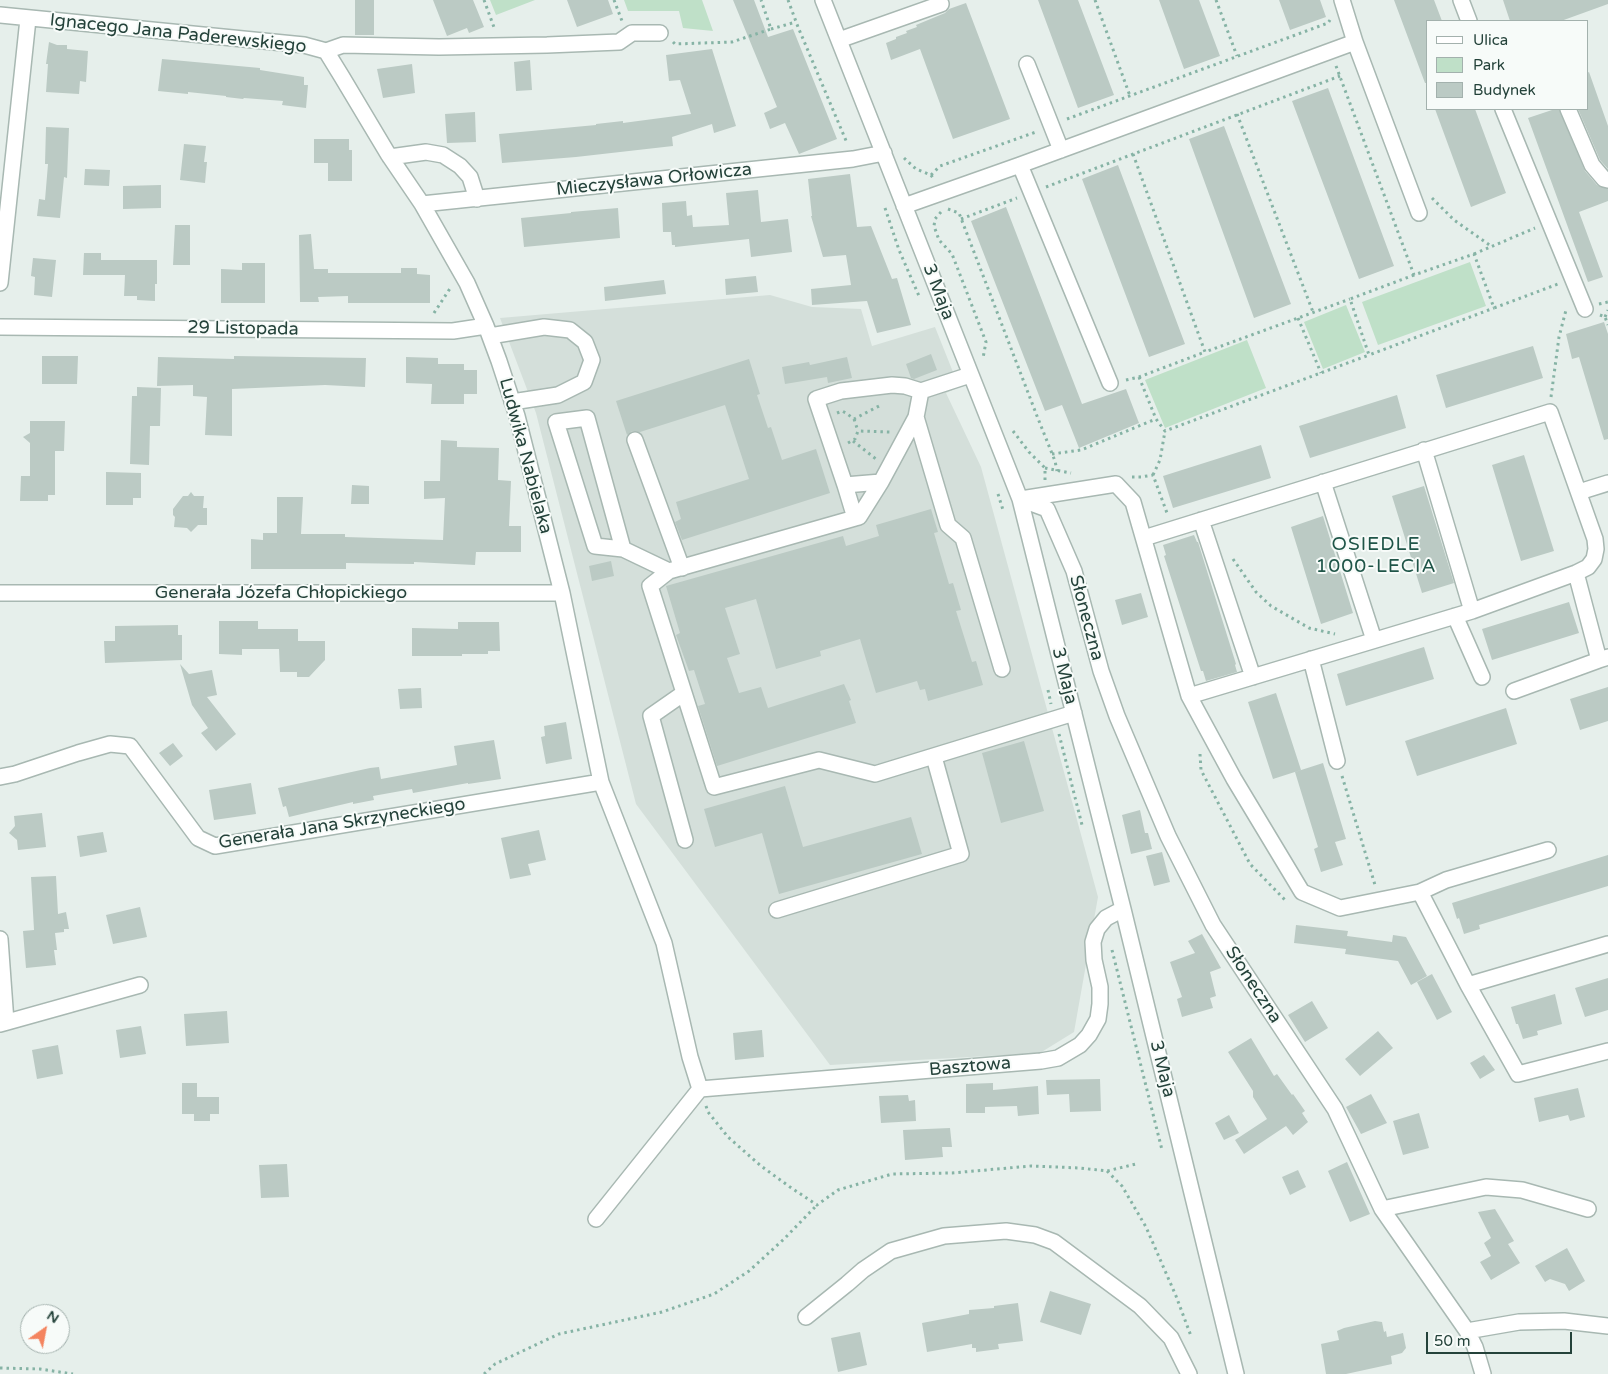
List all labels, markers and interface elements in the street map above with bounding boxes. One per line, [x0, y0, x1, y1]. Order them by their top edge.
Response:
street label: Ignacego Jana Paderewskiego [49, 10, 307, 58]
legend [1426, 20, 1588, 110]
text: Ulica [1473, 31, 1508, 49]
text: Park [1473, 56, 1505, 74]
text: Budynek [1473, 81, 1536, 99]
street label: Mieczysława Orłowicza [555, 159, 753, 201]
street label: 3 Maja [917, 261, 959, 323]
street label: 29 Listopada [187, 317, 299, 341]
street label: Ludwika Nabielaka [494, 376, 556, 536]
district label: OSIEDLE 1000-LECIA [1314, 534, 1438, 578]
street label: Słoneczna [1064, 573, 1108, 663]
street label: Generała Józefa Chłopickiego [155, 582, 407, 604]
street label: 3 Maja [1046, 645, 1082, 707]
street label: Generała Jana Skrzyneckiego [217, 794, 467, 854]
street label: Słoneczna [1220, 942, 1286, 1028]
street label: 3 Maja [1144, 1038, 1180, 1100]
street label: Basztowa [928, 1053, 1012, 1081]
north arrow [20, 1304, 70, 1354]
text: N [44, 1307, 62, 1327]
scale bar [1428, 1322, 1574, 1354]
text: 50 m [1434, 1332, 1471, 1350]

